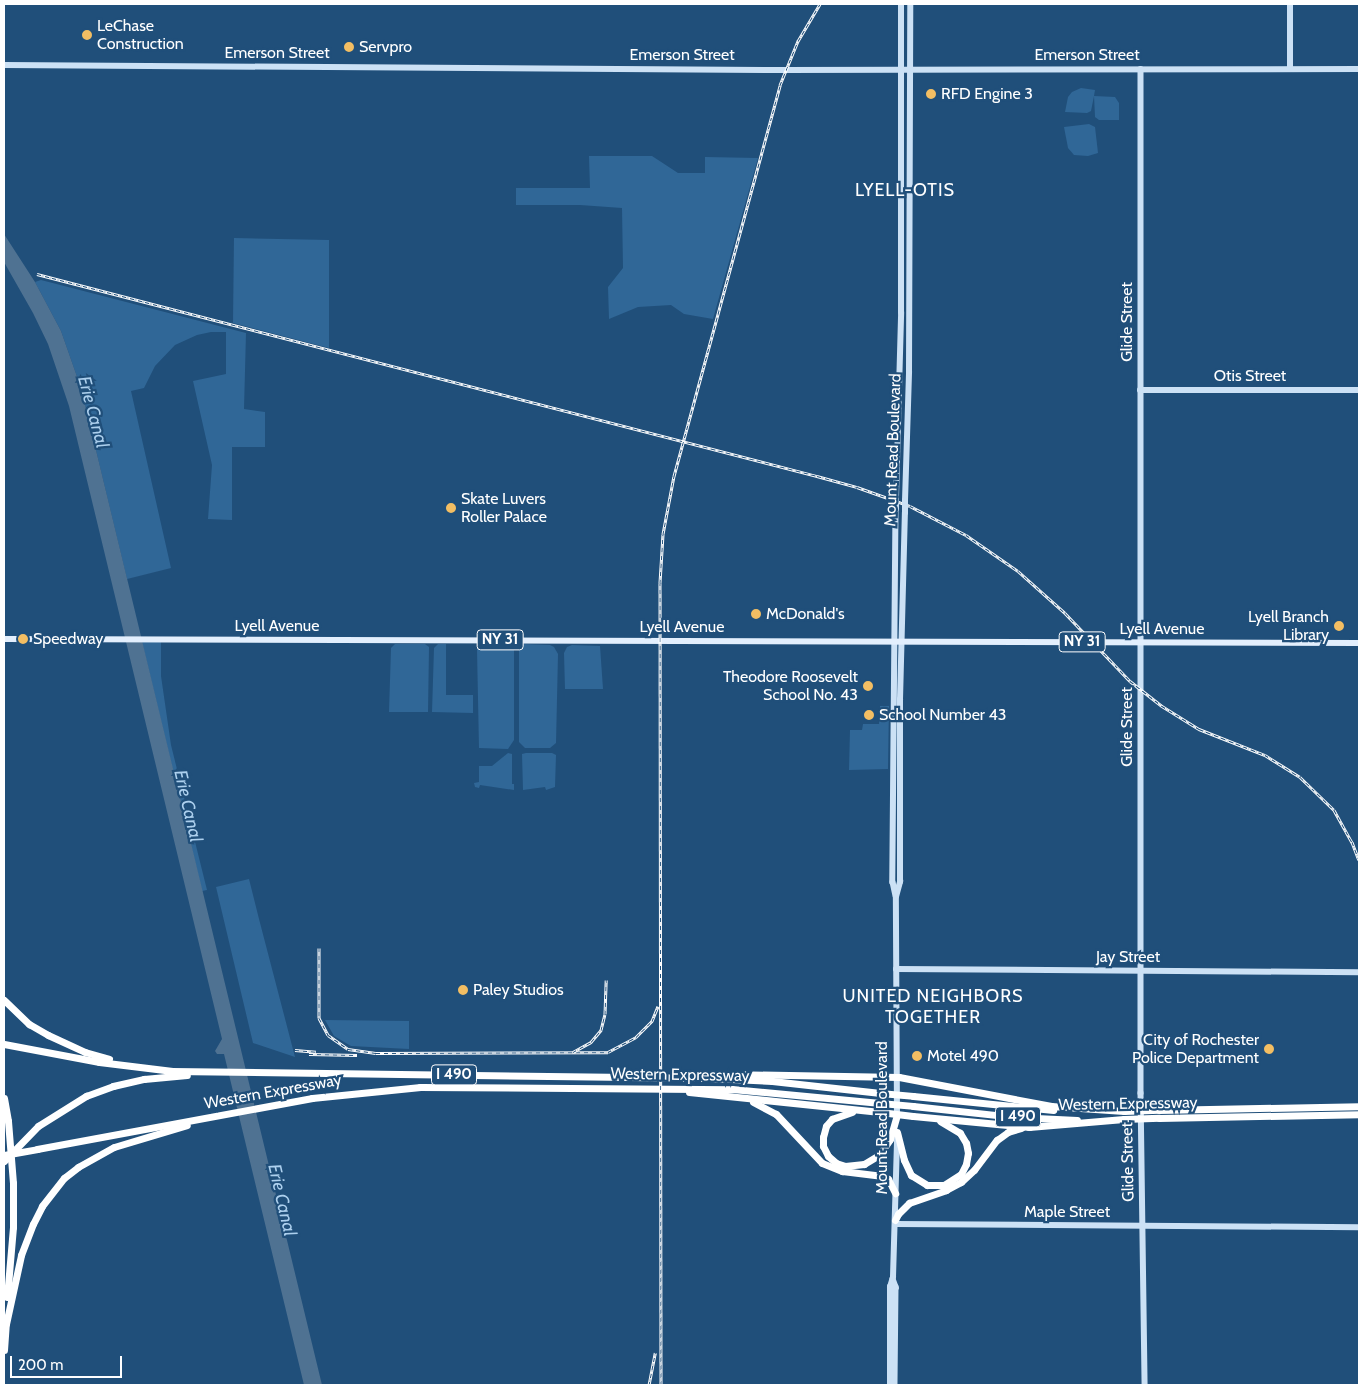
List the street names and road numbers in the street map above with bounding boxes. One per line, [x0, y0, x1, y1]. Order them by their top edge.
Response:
street label: Emerson Street [224, 43, 330, 63]
street label: Emerson Street [629, 45, 735, 65]
street label: Emerson Street [1034, 45, 1140, 65]
street label: Glide Street [1117, 282, 1137, 362]
street label: Otis Street [1214, 366, 1286, 386]
street label: Mount Read Boulevard [881, 373, 905, 527]
street label: Lyell Avenue [235, 616, 319, 636]
street label: Lyell Avenue [640, 617, 724, 637]
street label: Lyell Avenue [1120, 619, 1204, 639]
road number: NY 31 [476, 628, 524, 652]
road number: NY 31 [1058, 630, 1106, 654]
street label: Glide Street [1117, 687, 1137, 767]
street label: Jay Street [1096, 947, 1160, 967]
street label: Mount Read Boulevard [872, 1041, 892, 1195]
road number: I 490 [430, 1062, 478, 1088]
street label: Western Expressway [610, 1064, 750, 1086]
street label: Western Expressway [203, 1070, 343, 1114]
street label: Western Expressway [1058, 1093, 1198, 1115]
road number: I 490 [994, 1104, 1042, 1130]
street label: Glide Street [1118, 1122, 1138, 1202]
street label: Maple Street [1024, 1202, 1110, 1222]

